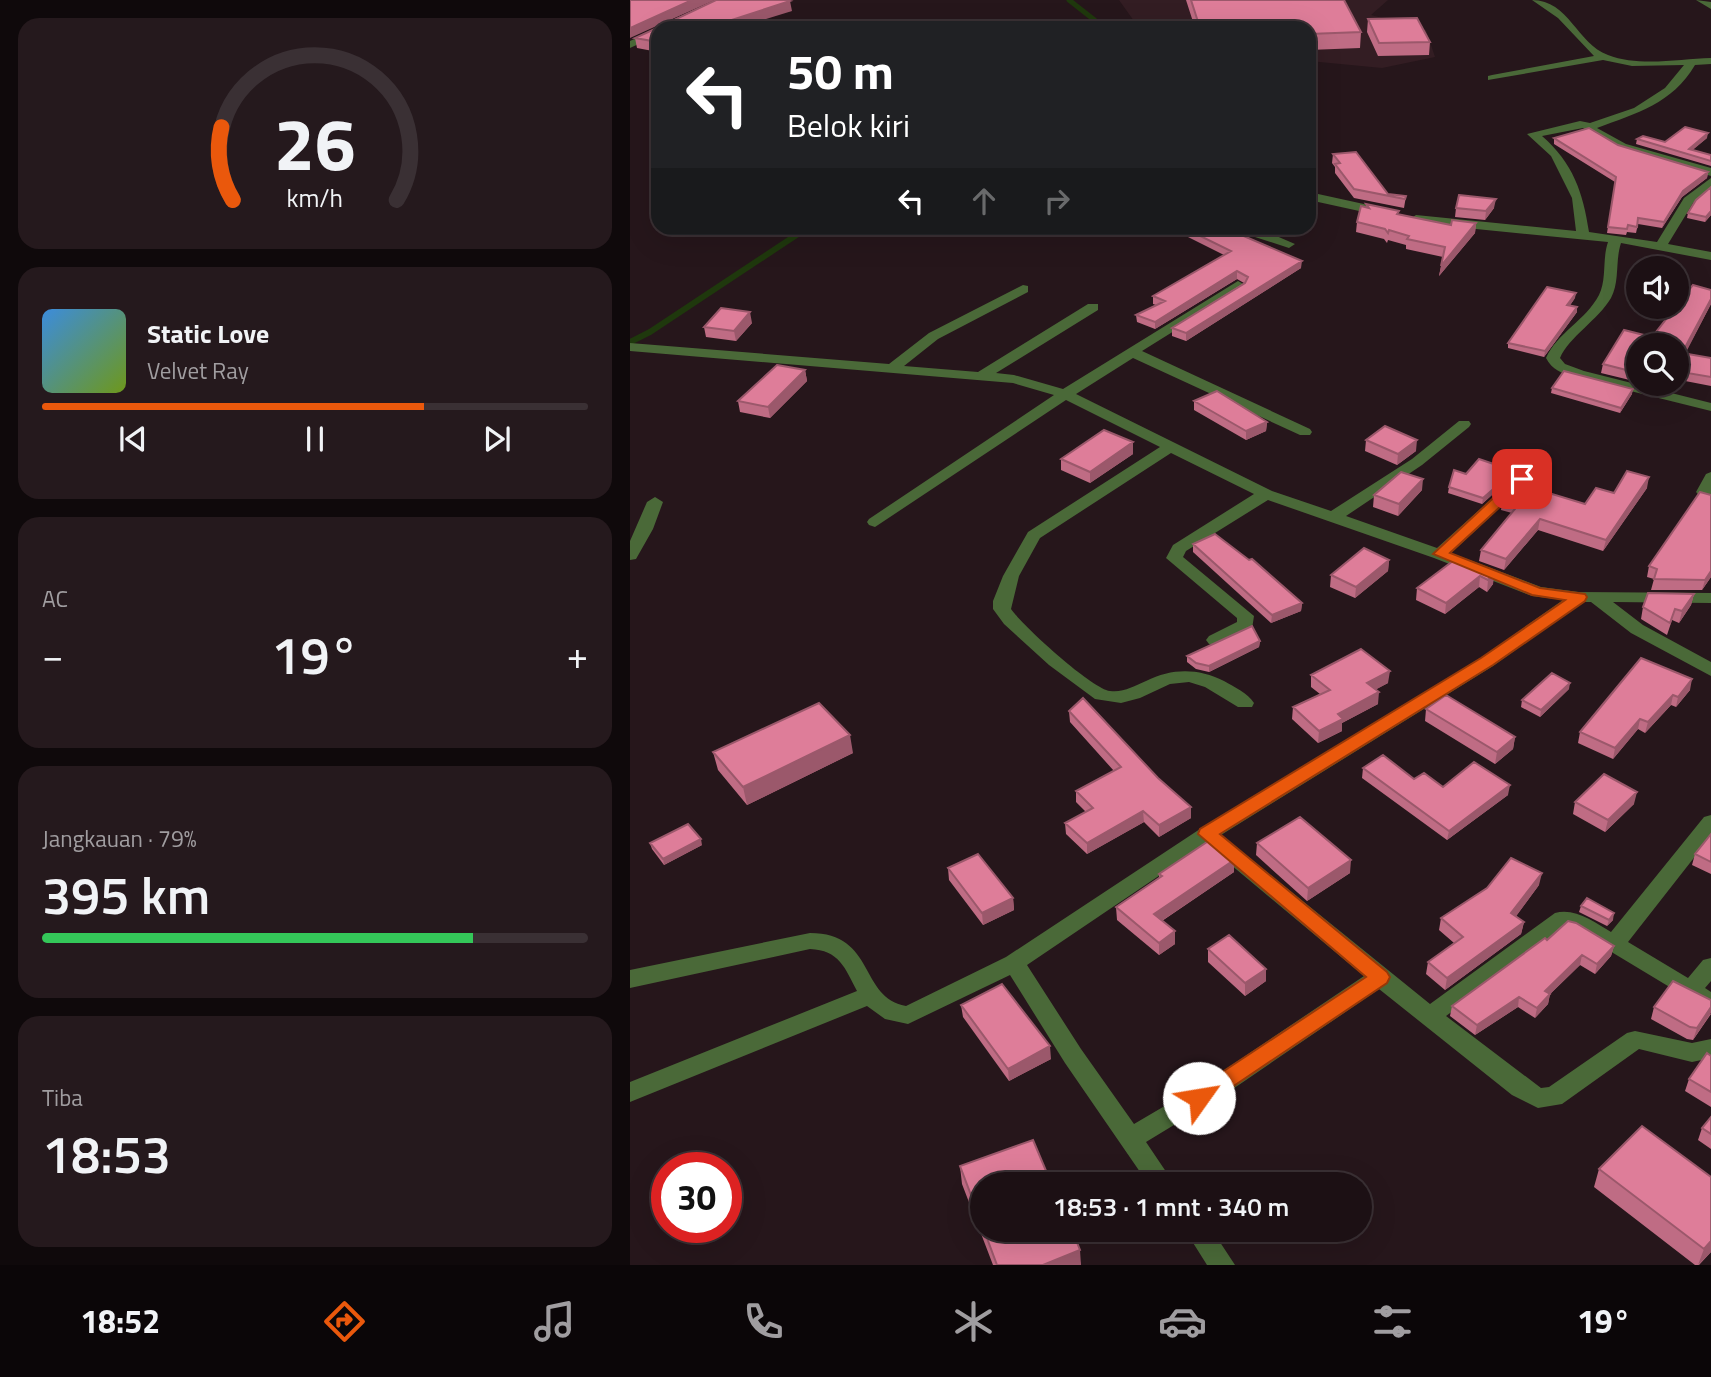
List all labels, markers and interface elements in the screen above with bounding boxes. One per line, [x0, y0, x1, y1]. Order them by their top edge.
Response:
text: 50 m [787, 33, 894, 108]
icon: left [672, 49, 763, 140]
text: 26 [274, 88, 356, 198]
text: Belok kiri [787, 101, 910, 149]
text: km/h [287, 179, 343, 217]
icon: left [892, 182, 930, 220]
icon: ahead [965, 182, 1003, 220]
icon: right [1038, 182, 1076, 220]
map controls [1626, 256, 1689, 396]
button: sound [1626, 256, 1689, 319]
text: Static Love [147, 314, 269, 353]
button: search [1626, 333, 1689, 396]
text: Velvet Ray [147, 353, 249, 388]
icon: previous [114, 420, 152, 458]
icon: pause [296, 420, 334, 458]
icon: next [478, 420, 516, 458]
pin [1492, 449, 1552, 509]
icon: arrive [1503, 460, 1541, 498]
text: AC [42, 581, 68, 616]
text: 19° [271, 615, 359, 694]
text: − [42, 626, 63, 684]
text: + [567, 626, 588, 684]
text: Jangkauan · 79% [42, 821, 197, 856]
text: 395 km [42, 855, 210, 934]
position arrow [1162, 1061, 1236, 1135]
text: Tiba [42, 1080, 83, 1115]
text: 18:53 [42, 1114, 171, 1193]
speed limit sign: 30 [651, 1152, 742, 1243]
text: 18:53 · 1 mnt · 340 m [1053, 1187, 1289, 1226]
text: 18:52 [80, 1297, 160, 1345]
icon: directions [320, 1297, 369, 1346]
icon: music [530, 1297, 579, 1346]
icon: phone [739, 1297, 788, 1346]
icon: climate [949, 1297, 998, 1346]
icon: car [1158, 1297, 1207, 1346]
icon: filters [1368, 1297, 1417, 1346]
text: 19° [1577, 1297, 1631, 1345]

